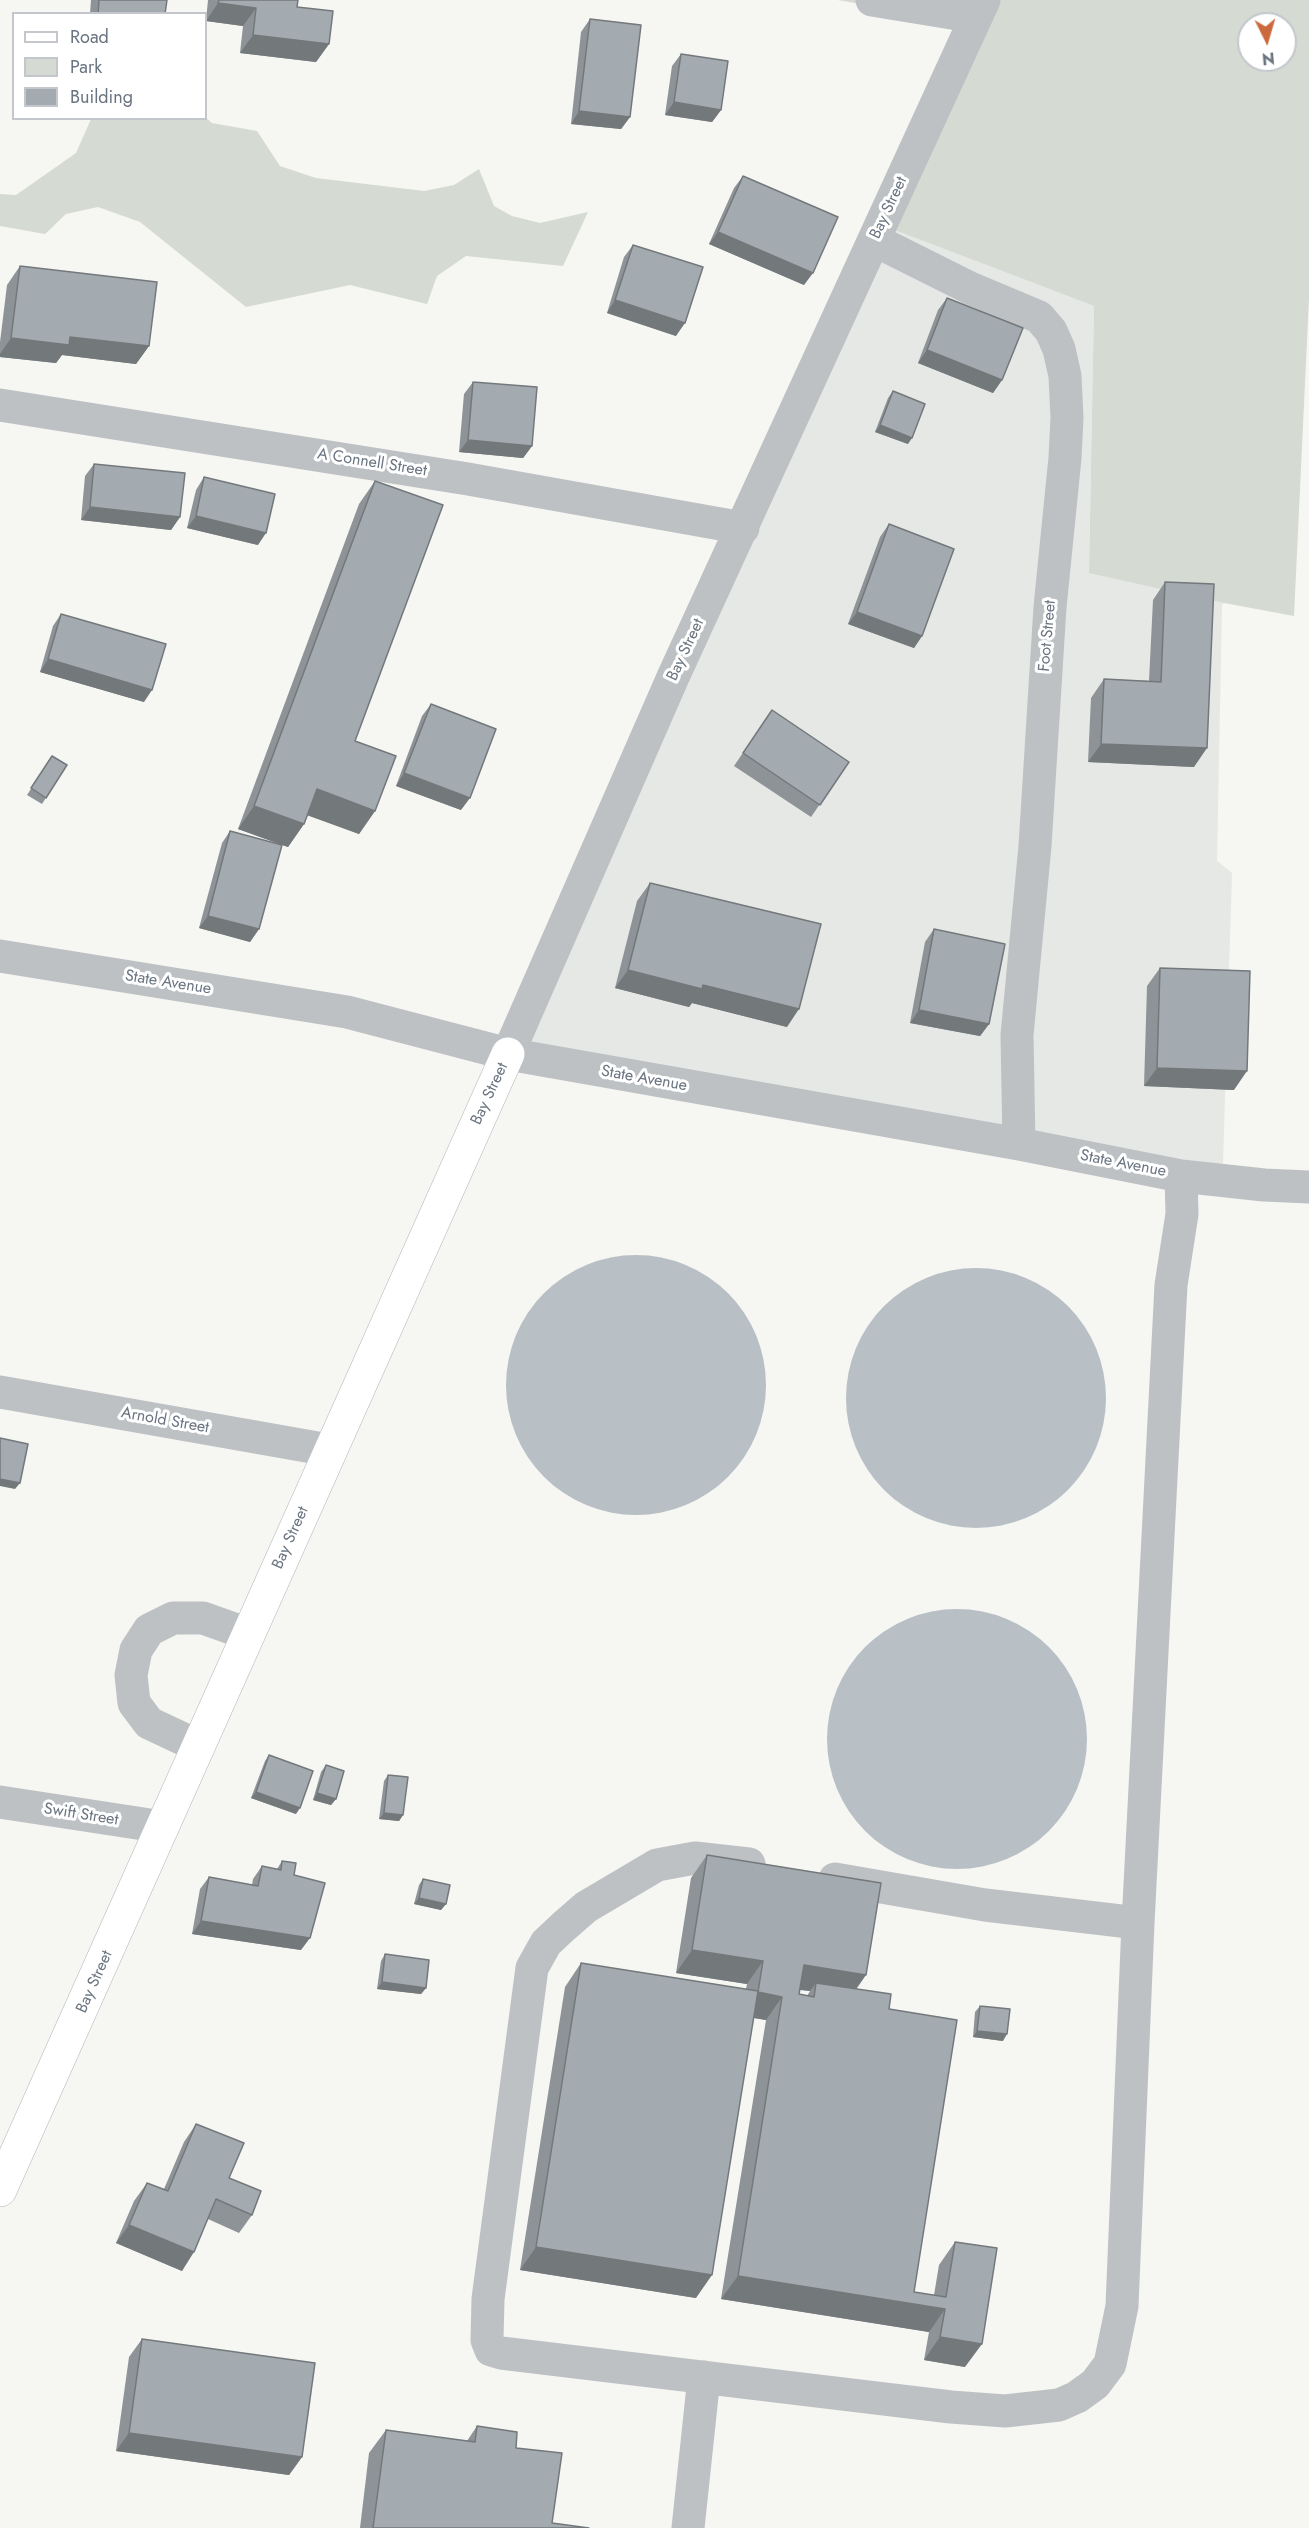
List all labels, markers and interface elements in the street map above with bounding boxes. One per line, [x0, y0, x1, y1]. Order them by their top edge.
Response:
legend [12, 12, 207, 120]
north arrow [1237, 12, 1297, 72]
text: Road [70, 24, 109, 50]
text: N [1261, 46, 1276, 70]
text: Park [70, 54, 102, 80]
text: Building [70, 84, 133, 110]
street label: Bay Street [866, 174, 912, 242]
street label: A Connell Street [316, 445, 428, 481]
street label: Foot Street [1035, 599, 1061, 673]
street label: Bay Street [663, 616, 709, 684]
street label: State Avenue [124, 967, 212, 999]
street label: Bay Street [467, 1060, 513, 1128]
street label: State Avenue [599, 1062, 689, 1096]
street label: State Avenue [1078, 1146, 1168, 1182]
street label: Arnold Street [120, 1404, 210, 1438]
street label: Bay Street [269, 1504, 313, 1572]
street label: Swift Street [42, 1800, 120, 1830]
street label: Bay Street [73, 1948, 117, 2016]

